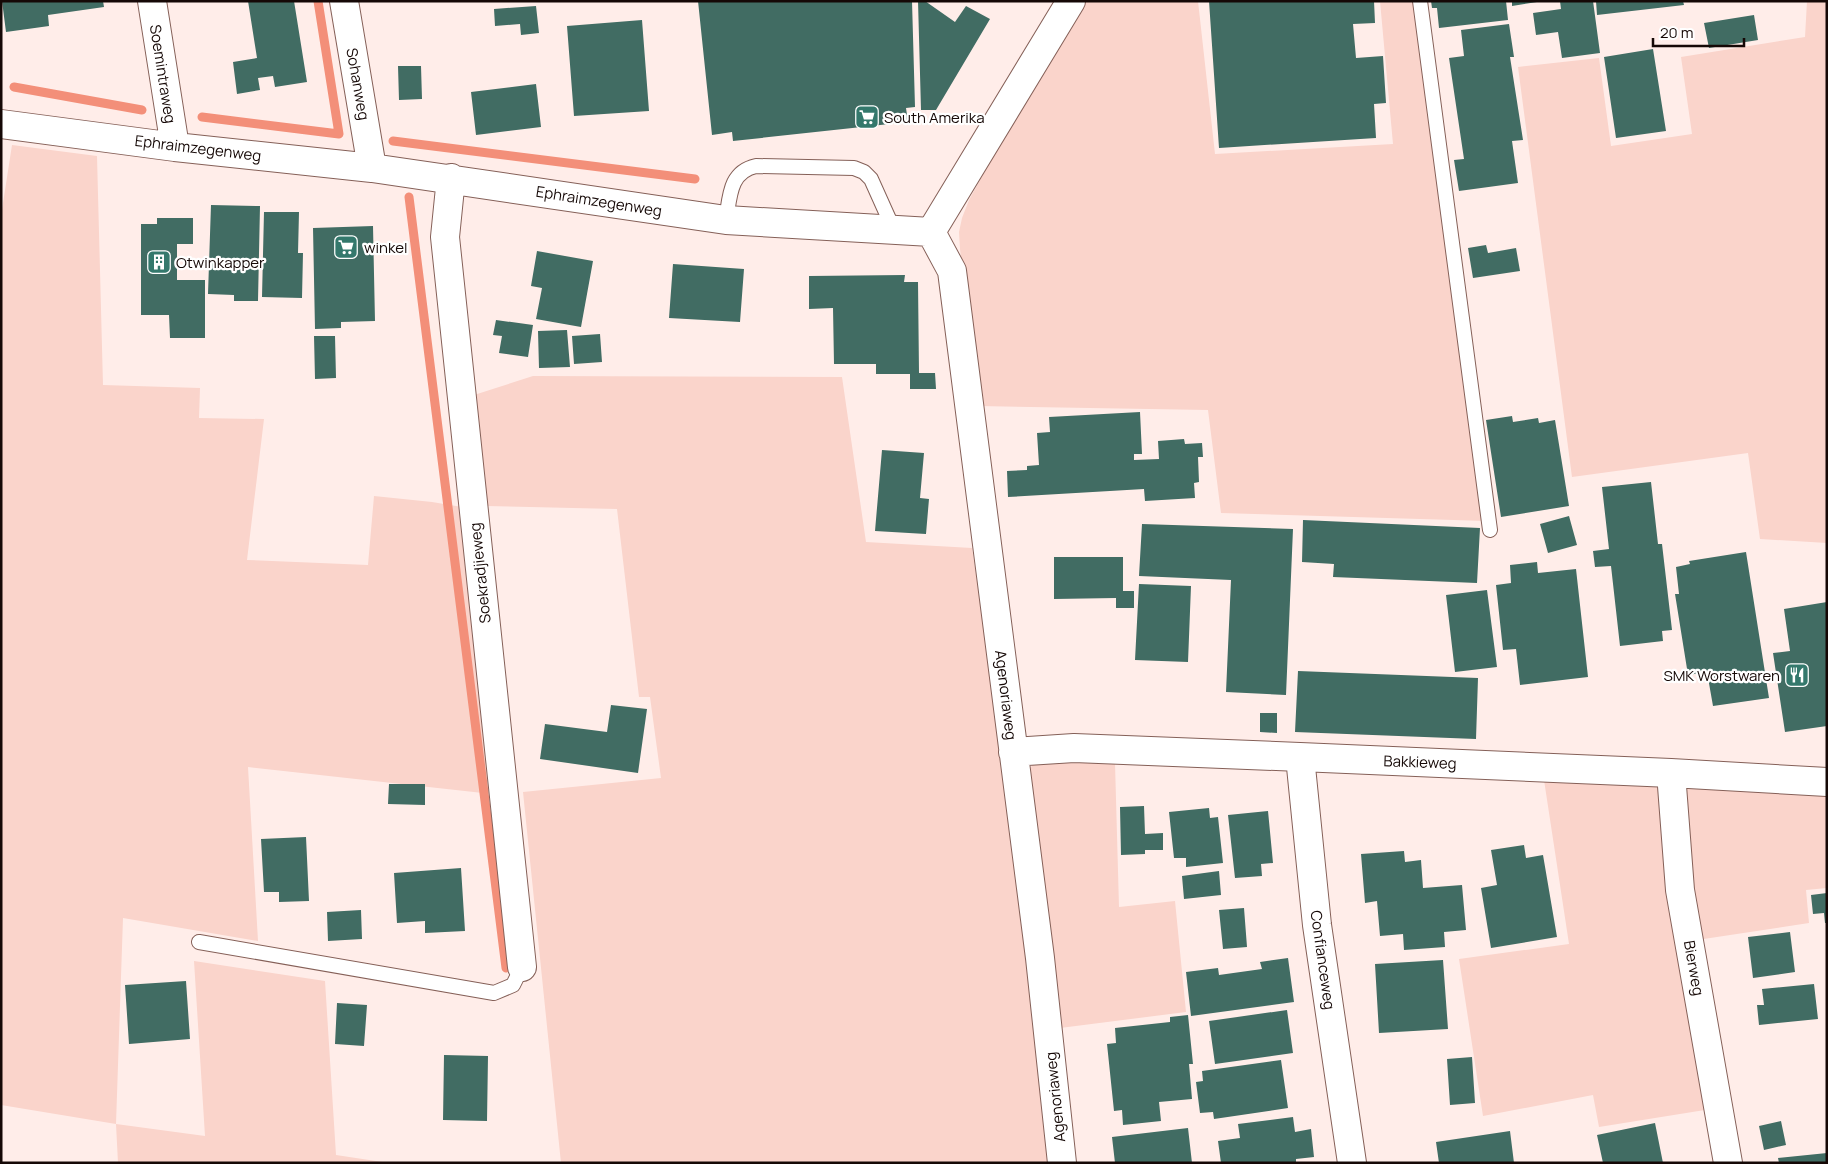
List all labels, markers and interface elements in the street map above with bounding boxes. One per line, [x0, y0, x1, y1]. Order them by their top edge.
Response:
scale bar [1653, 15, 1744, 47]
text: 20 m [1660, 22, 1693, 43]
street label: Soemintraweg [145, 23, 181, 125]
street label: Sohanweg [341, 46, 375, 122]
supermarket icon: South Amerika [854, 104, 880, 130]
place label: South Amerika [884, 107, 985, 128]
street label: Ephraimzegenweg [134, 130, 262, 166]
street label: Ephraimzegenweg [534, 181, 664, 221]
supermarket icon: winkel [333, 234, 359, 260]
place label: winkel [364, 237, 408, 258]
building icon: Otwinkapper [146, 249, 172, 275]
place label: Otwinkapper [176, 252, 265, 273]
street label: Soekradjieweg [464, 522, 496, 624]
street label: Agenoriaweg [990, 649, 1022, 741]
restaurant icon: SMK Worstwaren [1784, 662, 1810, 688]
place label: SMK Worstwaren [1663, 665, 1780, 686]
street label: Bakkieweg [1383, 750, 1457, 774]
street label: Confianceweg [1306, 909, 1340, 1011]
street label: Bierweg [1679, 939, 1709, 997]
street label: Agenoriaweg [1040, 1051, 1070, 1143]

